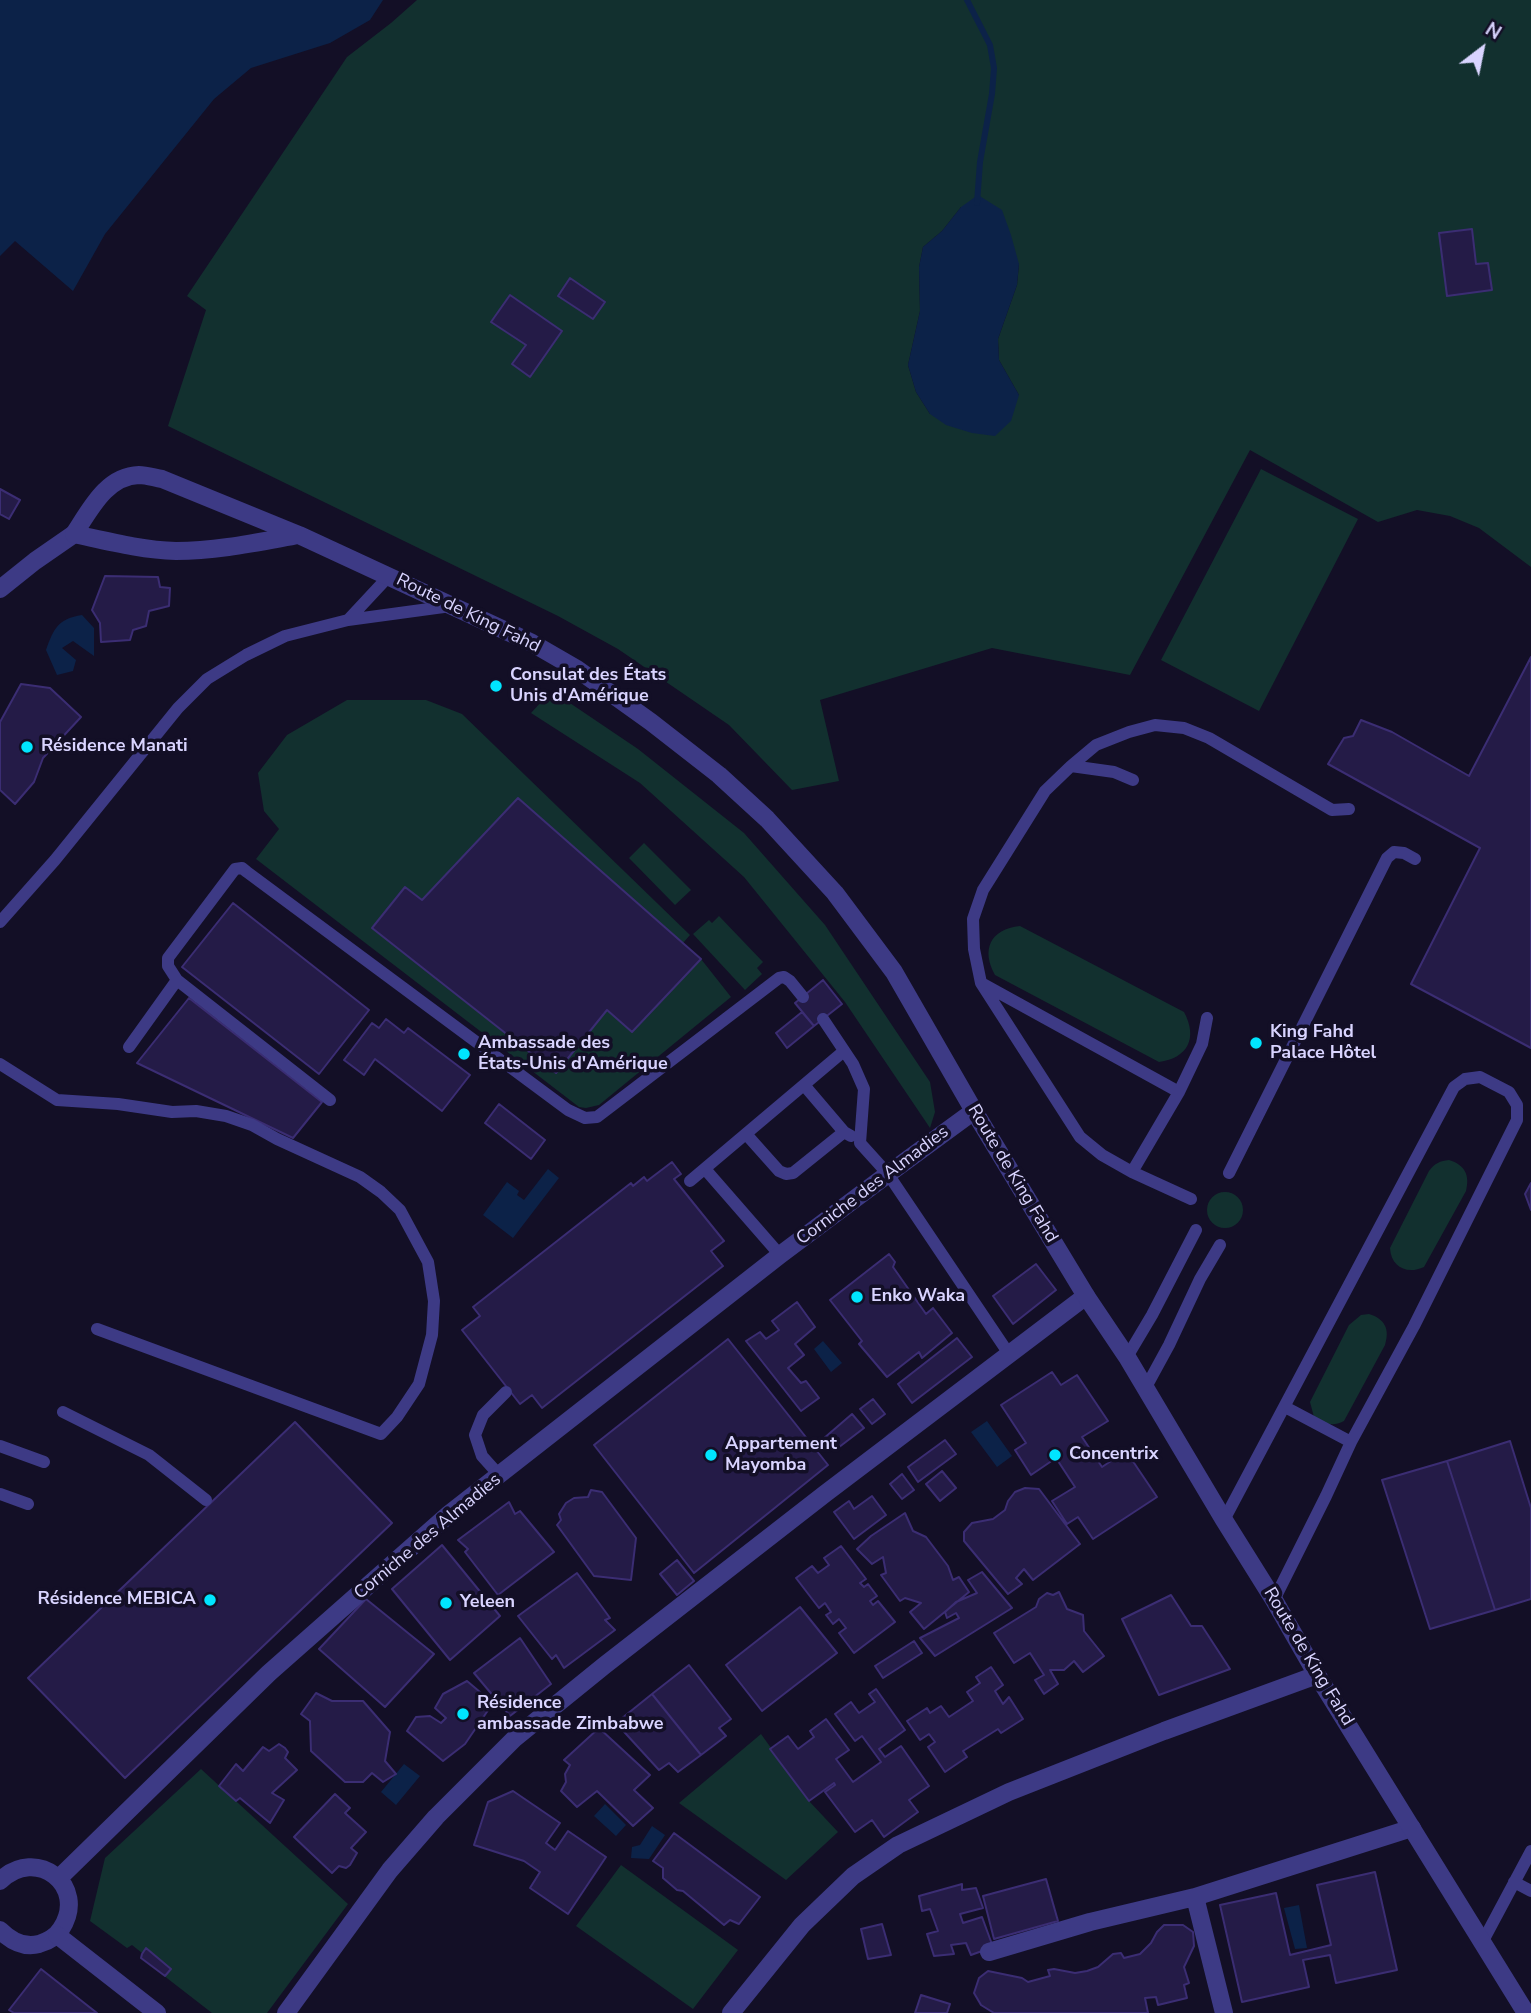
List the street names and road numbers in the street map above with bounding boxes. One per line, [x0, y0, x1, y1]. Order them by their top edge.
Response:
street label: Route de King Fahd [392, 570, 544, 658]
street label: Route de King Fahd [962, 1101, 1062, 1247]
street label: Corniche des Almadies [793, 1122, 953, 1250]
street label: Corniche des Almadies [350, 1469, 506, 1605]
street label: Route de King Fahd [1258, 1584, 1358, 1730]

